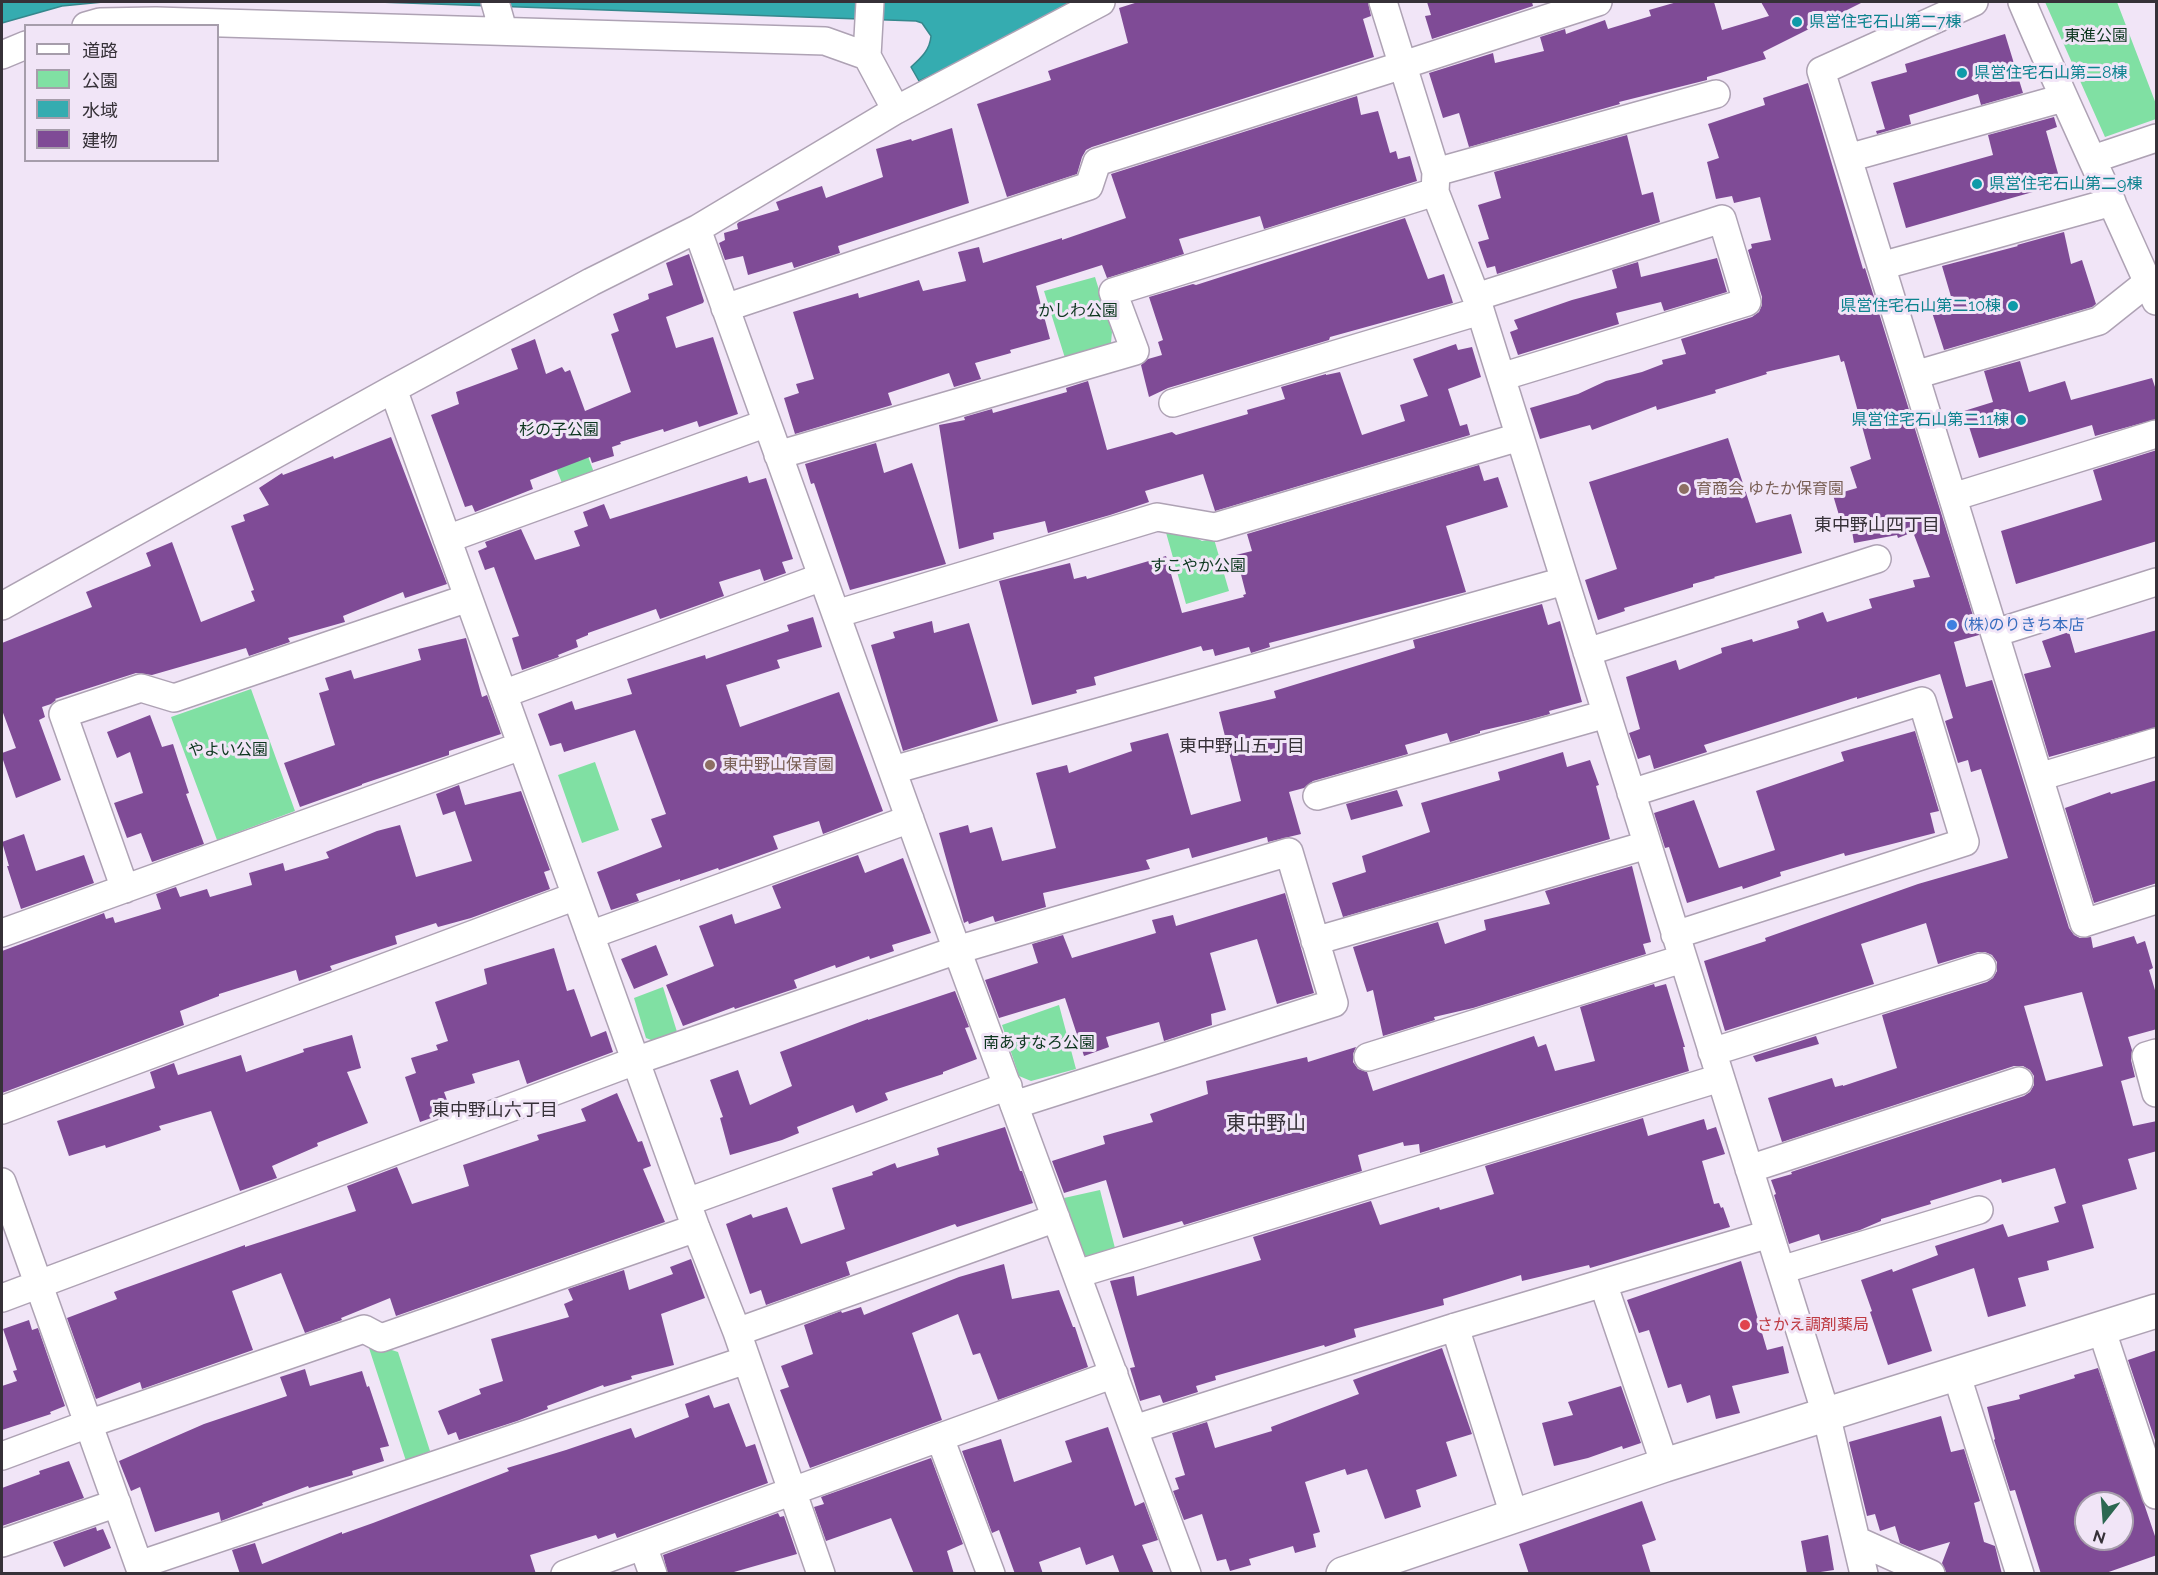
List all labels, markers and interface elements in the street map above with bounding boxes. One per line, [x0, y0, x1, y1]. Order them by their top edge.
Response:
place label: 県営住宅石山第二7棟 [1809, 12, 1962, 32]
marker: 県営住宅石山第二7棟 [1790, 15, 1804, 29]
legend [24, 24, 219, 162]
park label: 東進公園 [2064, 26, 2128, 46]
text: 道路 [82, 40, 118, 61]
place label: 県営住宅石山第二8棟 [1974, 63, 2127, 83]
marker: 県営住宅石山第二8棟 [1955, 66, 1969, 80]
text: 公園 [82, 70, 118, 91]
text: 水域 [82, 100, 118, 121]
text: 建物 [82, 130, 118, 151]
place label: 県営住宅石山第二9棟 [1989, 174, 2142, 194]
marker: 県営住宅石山第二9棟 [1970, 177, 1984, 191]
place label: 県営住宅石山第二10棟 [1840, 296, 2001, 316]
marker: 県営住宅石山第二10棟 [2006, 299, 2020, 313]
park label: かしわ公園 [1038, 301, 1118, 321]
place label: 県営住宅石山第二11棟 [1851, 410, 2009, 430]
marker: 県営住宅石山第二11棟 [2014, 413, 2028, 427]
park label: 杉の子公園 [519, 420, 599, 440]
place label: 育商会 ゆたか保育園 [1696, 479, 1844, 499]
marker: 育商会 ゆたか保育園 [1677, 482, 1691, 496]
district label: 東中野山四丁目 [1814, 515, 1940, 537]
park label: すこやか公園 [1150, 556, 1246, 576]
place label: (株)のりきち本店 [1964, 615, 2085, 635]
marker: (株)のりきち本店 [1945, 618, 1959, 632]
district label: 東中野山五丁目 [1179, 736, 1305, 758]
park label: やよい公園 [188, 740, 268, 760]
place label: 東中野山保育園 [722, 755, 834, 775]
marker: 東中野山保育園 [703, 758, 717, 772]
park label: 南あすなろ公園 [983, 1033, 1095, 1053]
district label: 東中野山六丁目 [432, 1100, 558, 1122]
district label: 東中野山 [1226, 1112, 1306, 1136]
place label: さかえ調剤薬局 [1757, 1315, 1869, 1335]
marker: さかえ調剤薬局 [1738, 1318, 1752, 1332]
north arrow [2074, 1491, 2134, 1551]
text: N [2091, 1526, 2108, 1548]

